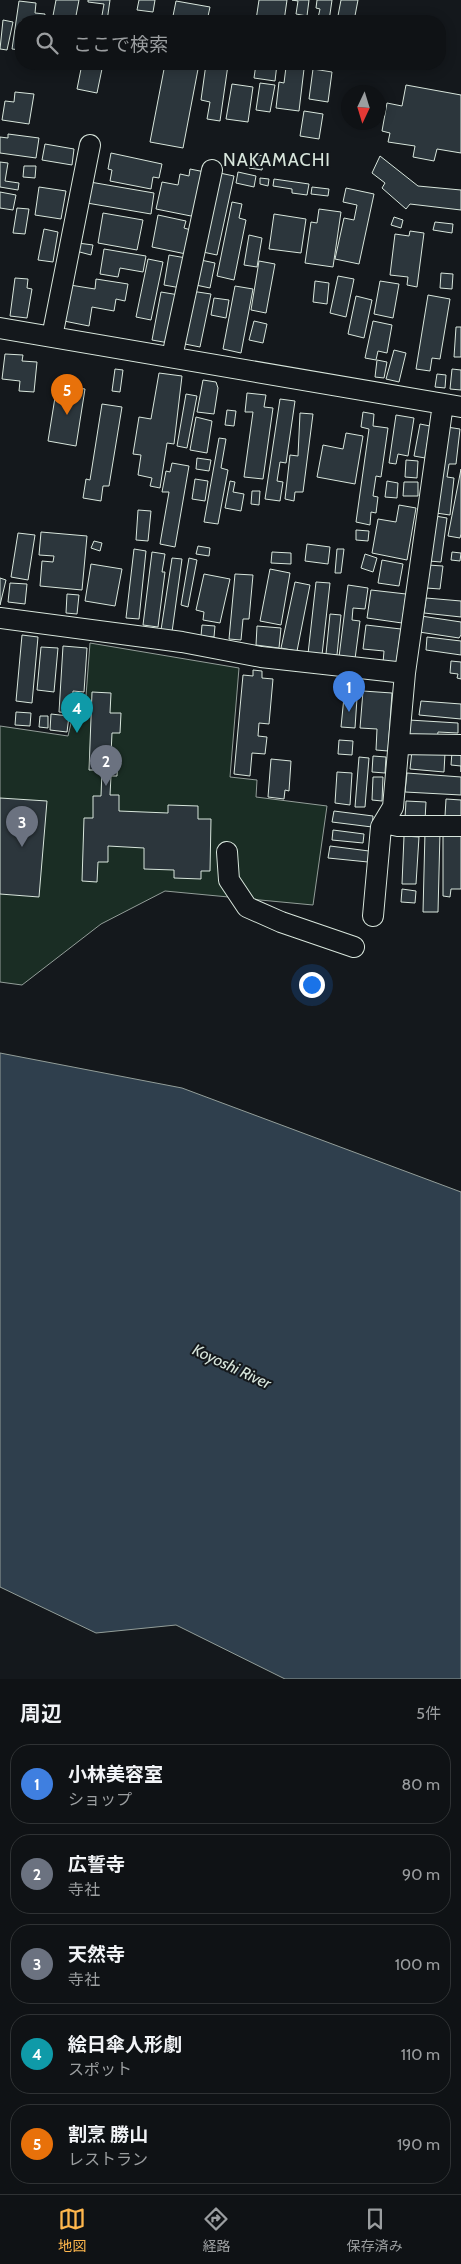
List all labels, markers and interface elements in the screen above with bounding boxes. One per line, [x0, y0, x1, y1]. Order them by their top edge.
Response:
search box [15, 15, 446, 70]
icon: search [33, 29, 61, 57]
text: ここで検索 [73, 33, 168, 56]
north arrow [341, 85, 386, 130]
district label: NAKAMACHI [223, 149, 331, 171]
pin: 5 [51, 374, 83, 415]
pin: 1 [333, 671, 365, 712]
pin: 4 [61, 692, 93, 733]
pin: 2 [90, 745, 122, 786]
pin: 3 [6, 806, 38, 847]
your location [299, 972, 325, 998]
water label: Koyoshi River [190, 1340, 275, 1393]
text: 周辺 [20, 1701, 62, 1726]
text: 5件 [416, 1704, 441, 1723]
text: 小林美容室 [68, 1763, 163, 1786]
text: 1 [34, 1775, 40, 1794]
text: 80 m [402, 1775, 440, 1794]
text: ショップ [68, 1790, 132, 1809]
text: 広誓寺 [68, 1853, 125, 1876]
text: 2 [33, 1865, 41, 1884]
text: 90 m [402, 1865, 440, 1884]
text: 寺社 [68, 1880, 100, 1899]
text: 天然寺 [68, 1943, 125, 1966]
text: 3 [33, 1955, 41, 1974]
text: 100 m [395, 1955, 440, 1974]
text: 寺社 [68, 1970, 100, 1989]
text: 絵日傘人形劇 [68, 2033, 182, 2056]
text: 4 [32, 2045, 42, 2064]
text: 110 m [401, 2045, 440, 2064]
text: スポット [68, 2060, 132, 2079]
text: 割烹 勝山 [68, 2123, 148, 2146]
text: 5 [33, 2135, 41, 2154]
text: 190 m [397, 2135, 440, 2154]
text: レストラン [68, 2150, 148, 2169]
tab: 地図 [58, 2205, 86, 2255]
tab: 経路 [202, 2205, 230, 2255]
tab: 保存済み [347, 2205, 403, 2255]

